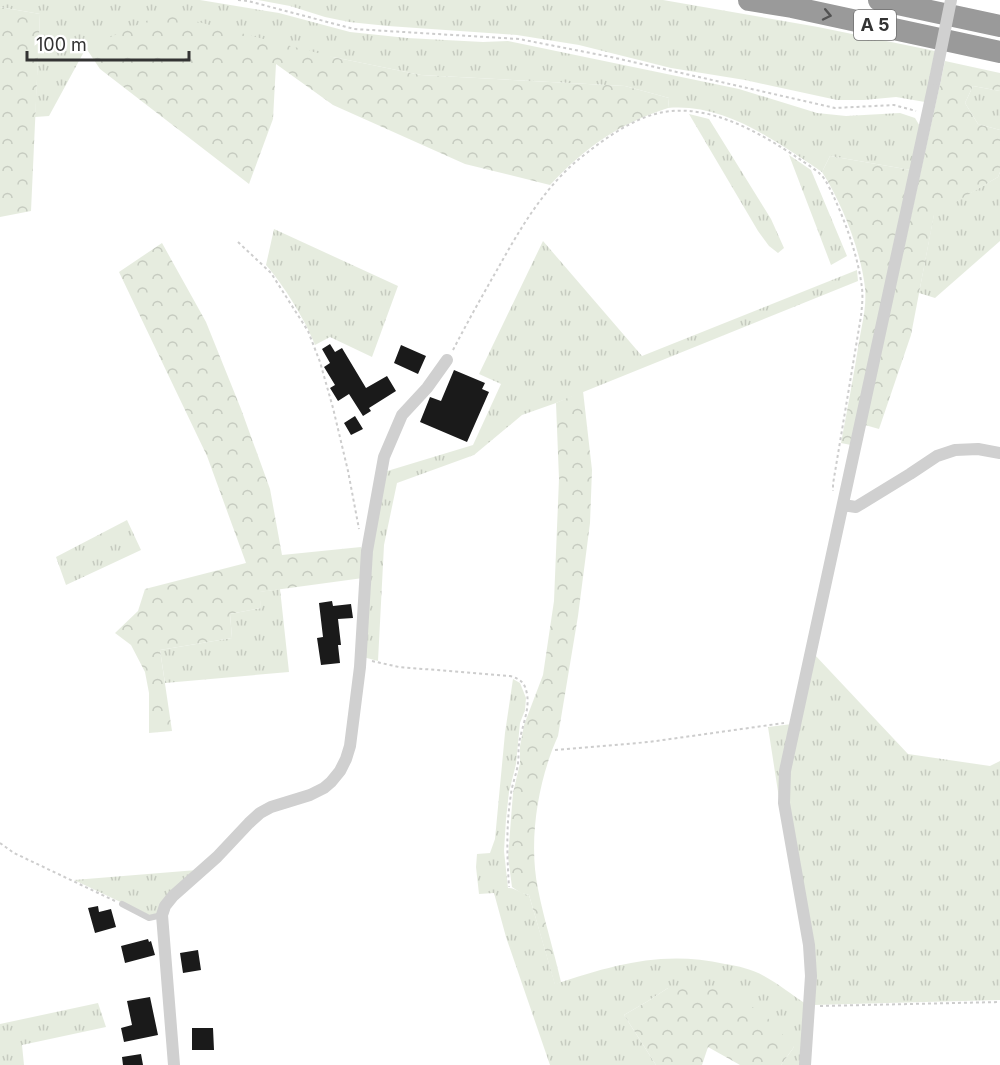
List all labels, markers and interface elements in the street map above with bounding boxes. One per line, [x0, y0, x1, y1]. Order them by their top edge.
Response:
one-way arrow [821, 8, 831, 21]
road number: A 5 [854, 10, 896, 40]
scale bar [27, 24, 189, 62]
text: 100 m [36, 34, 87, 55]

